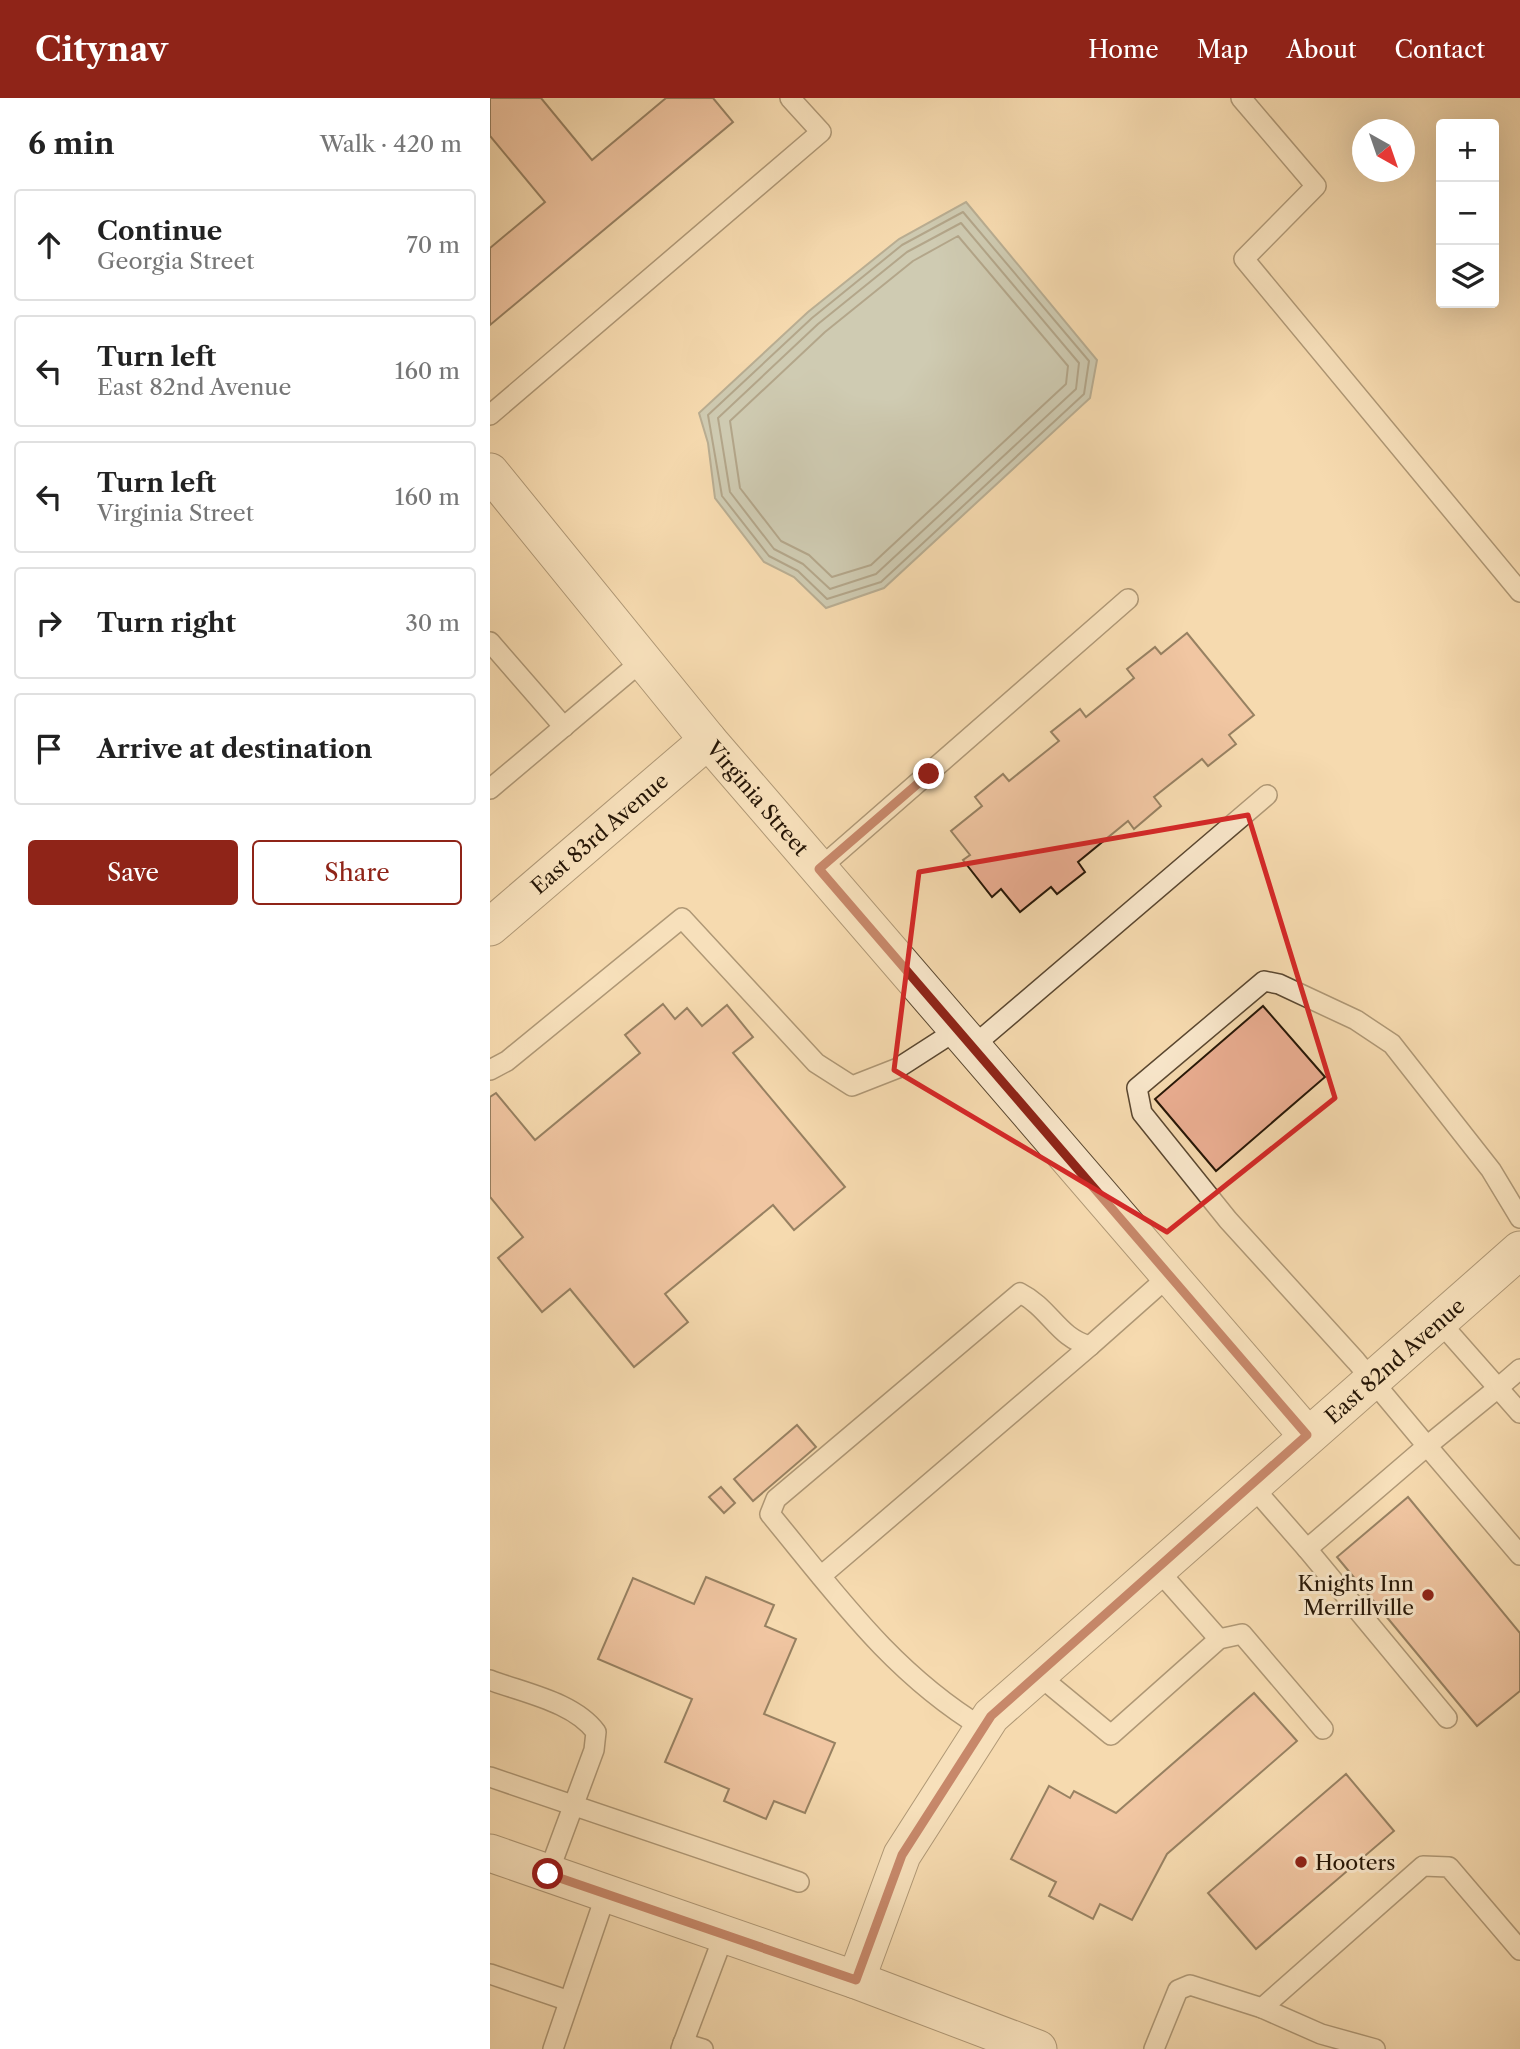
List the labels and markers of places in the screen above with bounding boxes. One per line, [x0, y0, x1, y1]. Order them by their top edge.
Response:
place label: Knights Inn Merrillville [1298, 1571, 1414, 1620]
marker: Knights Inn Merrillville [1420, 1587, 1436, 1603]
place label: Hooters [1315, 1850, 1395, 1875]
marker: Hooters [1293, 1854, 1309, 1870]

